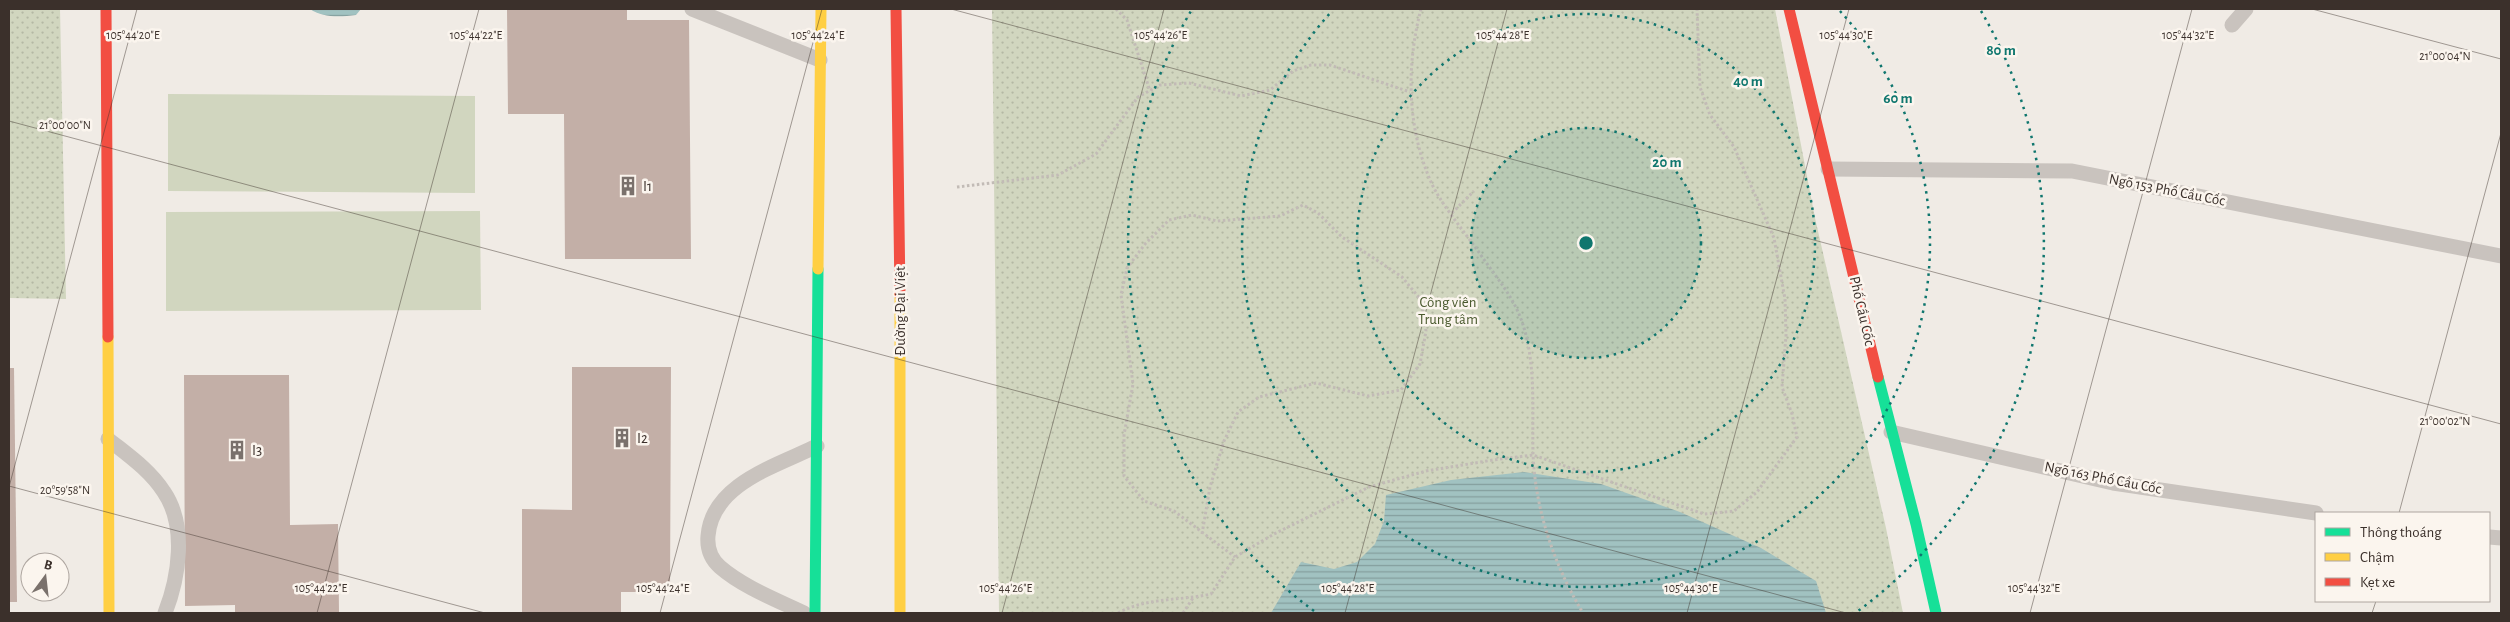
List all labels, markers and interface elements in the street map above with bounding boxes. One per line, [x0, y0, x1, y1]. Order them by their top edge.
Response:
text: 105°44'20"E [106, 29, 160, 41]
text: 105°44'22"E [450, 29, 503, 41]
text: 105°44'24"E [792, 29, 845, 41]
text: 105°44'26"E [1135, 29, 1188, 41]
text: 105°44'28"E [1477, 29, 1530, 41]
text: 105°44'30"E [1820, 29, 1873, 41]
text: 105°44'32"E [2162, 29, 2214, 41]
text: 80 m [1986, 43, 2016, 58]
text: 21°00'04"N [2419, 50, 2471, 62]
text: 40 m [1733, 74, 1763, 89]
text: 60 m [1883, 91, 1913, 106]
text: 21°00'00"N [39, 119, 91, 131]
text: 20 m [1652, 155, 1682, 170]
street label: Ngõ 153 Phố Cầu Cốc [2108, 171, 2227, 209]
building icon: I1 [617, 175, 639, 197]
place label: I1 [643, 179, 652, 194]
centre of rings [1577, 234, 1595, 252]
street label: Đường Đại Việt [893, 266, 908, 356]
street label: Phố Cầu Cốc [1847, 275, 1877, 347]
park label: Công viên Trung tâm [1418, 295, 1478, 327]
text: 21°00'02"N [2419, 415, 2471, 427]
building icon: I2 [611, 427, 633, 449]
place label: I2 [637, 431, 648, 446]
building icon: I3 [226, 439, 248, 461]
place label: I3 [252, 443, 262, 458]
street label: Ngõ 163 Phố Cầu Cốc [2043, 459, 2163, 497]
text: 20°59'58"N [40, 484, 90, 496]
legend [2315, 512, 2490, 602]
text: Thông thoáng [2360, 525, 2442, 540]
text: Chậm [2360, 550, 2394, 565]
north arrow [20, 552, 70, 602]
text: B [42, 558, 54, 573]
text: Kẹt xe [2360, 575, 2395, 590]
text: 105°44'22"E [295, 582, 348, 594]
text: 105°44'24"E [637, 582, 690, 594]
text: 105°44'26"E [980, 582, 1033, 594]
text: 105°44'28"E [1322, 582, 1375, 594]
text: 105°44'30"E [1665, 582, 1718, 594]
text: 105°44'32"E [2008, 582, 2060, 594]

